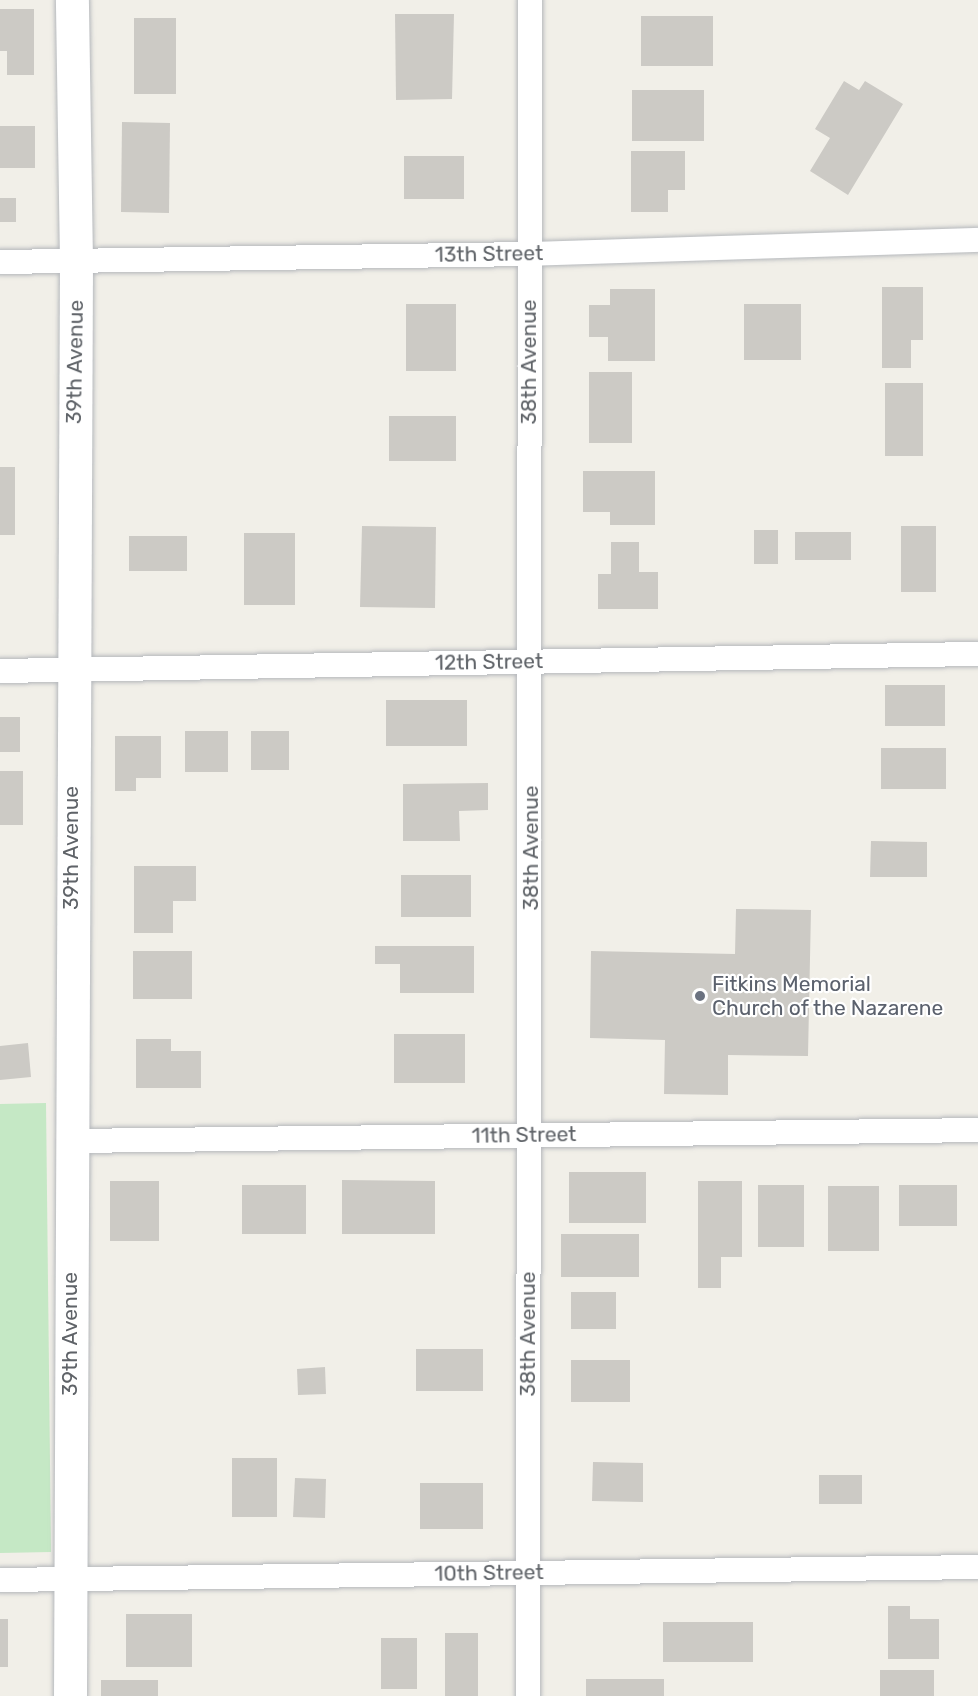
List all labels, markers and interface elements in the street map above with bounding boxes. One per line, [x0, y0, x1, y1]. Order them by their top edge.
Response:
street label: 13th Street [435, 240, 543, 268]
street label: 39th Avenue [61, 299, 89, 425]
street label: 38th Avenue [516, 299, 542, 425]
street label: 12th Street [435, 648, 543, 676]
street label: 38th Avenue [518, 785, 544, 911]
street label: 39th Avenue [58, 786, 84, 910]
place label: Fitkins Memorial Church of the Nazarene [712, 971, 944, 1021]
marker: Fitkins Memorial Church of the Nazarene [693, 989, 707, 1003]
street label: 11th Street [471, 1121, 577, 1149]
street label: 38th Avenue [515, 1271, 541, 1397]
street label: 39th Avenue [57, 1272, 83, 1396]
street label: 10th Street [434, 1559, 544, 1587]

